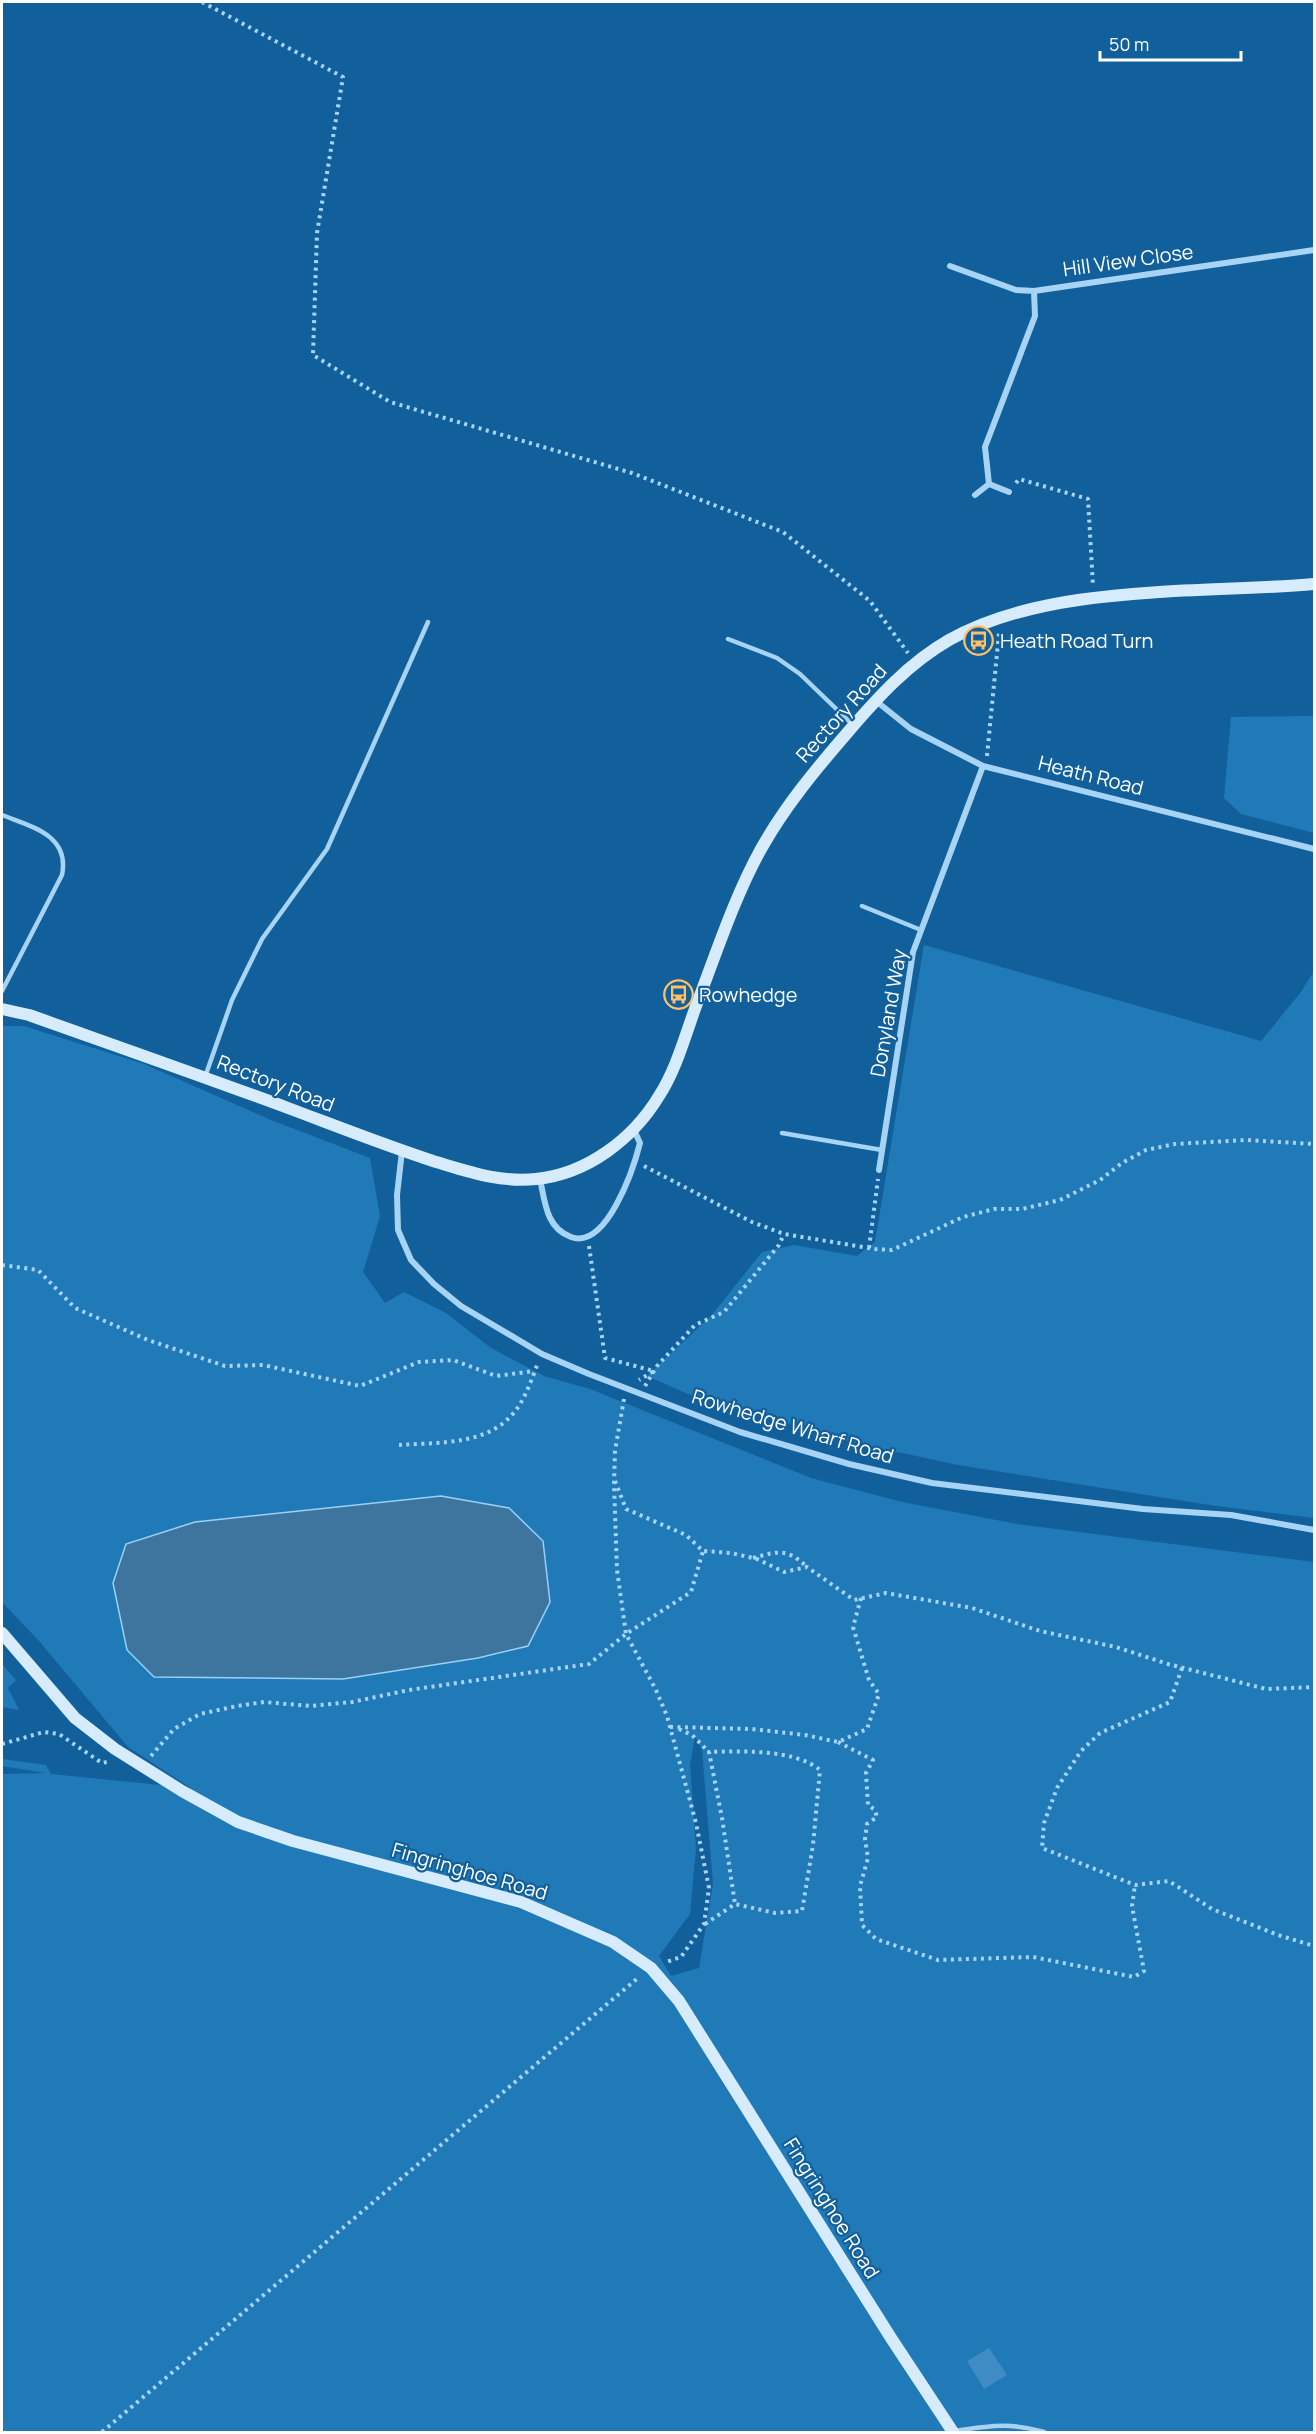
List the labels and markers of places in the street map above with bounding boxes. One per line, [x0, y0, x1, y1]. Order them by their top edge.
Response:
bus stop icon: Heath Road Turn [963, 624, 995, 656]
place label: Heath Road Turn [1000, 627, 1153, 654]
bus stop icon: Rowhedge [662, 978, 694, 1010]
place label: Rowhedge [699, 981, 797, 1008]

